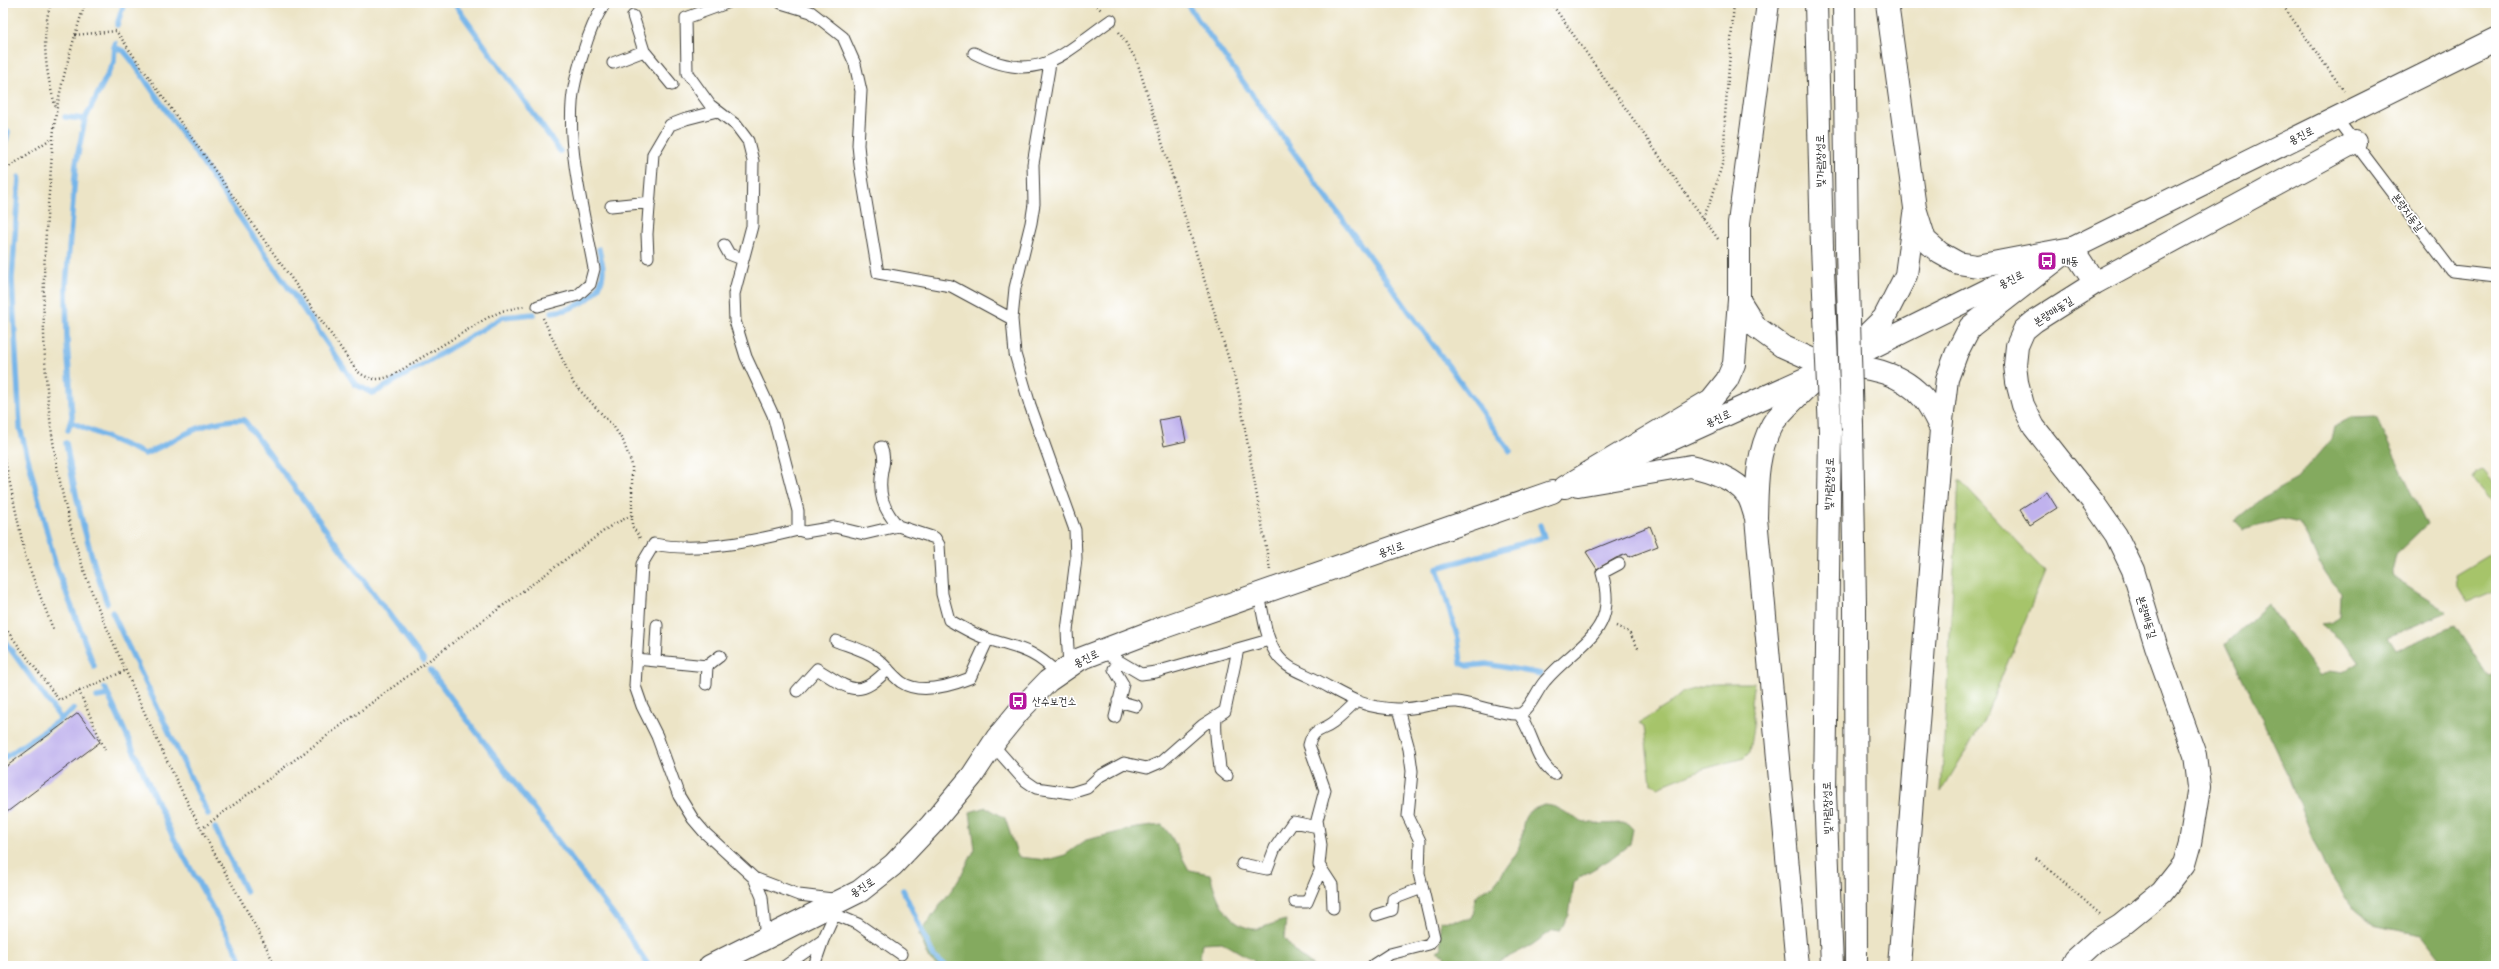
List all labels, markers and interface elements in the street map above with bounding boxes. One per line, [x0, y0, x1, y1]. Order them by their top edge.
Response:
street label: 용진로 [2286, 122, 2316, 147]
street label: 빛가람장성로 [1812, 134, 1827, 188]
street label: 본량지동길 [2389, 190, 2428, 234]
bus stop icon: 매동 [2036, 250, 2058, 272]
place label: 매동 [2061, 253, 2079, 268]
street label: 용진로 [1996, 266, 2026, 291]
street label: 본량매동길 [2030, 292, 2075, 329]
street label: 용진로 [1703, 405, 1733, 430]
street label: 빛가람장성로 [1821, 457, 1836, 511]
street label: 용진로 [1376, 537, 1406, 560]
street label: 본량매동길 [2134, 593, 2161, 640]
street label: 용진로 [1071, 645, 1101, 670]
bus stop icon: 산수보건소 [1007, 690, 1029, 712]
place label: 산수보건소 [1032, 693, 1076, 708]
street label: 빛가람장성로 [1818, 781, 1835, 835]
street label: 용진로 [847, 873, 877, 900]

